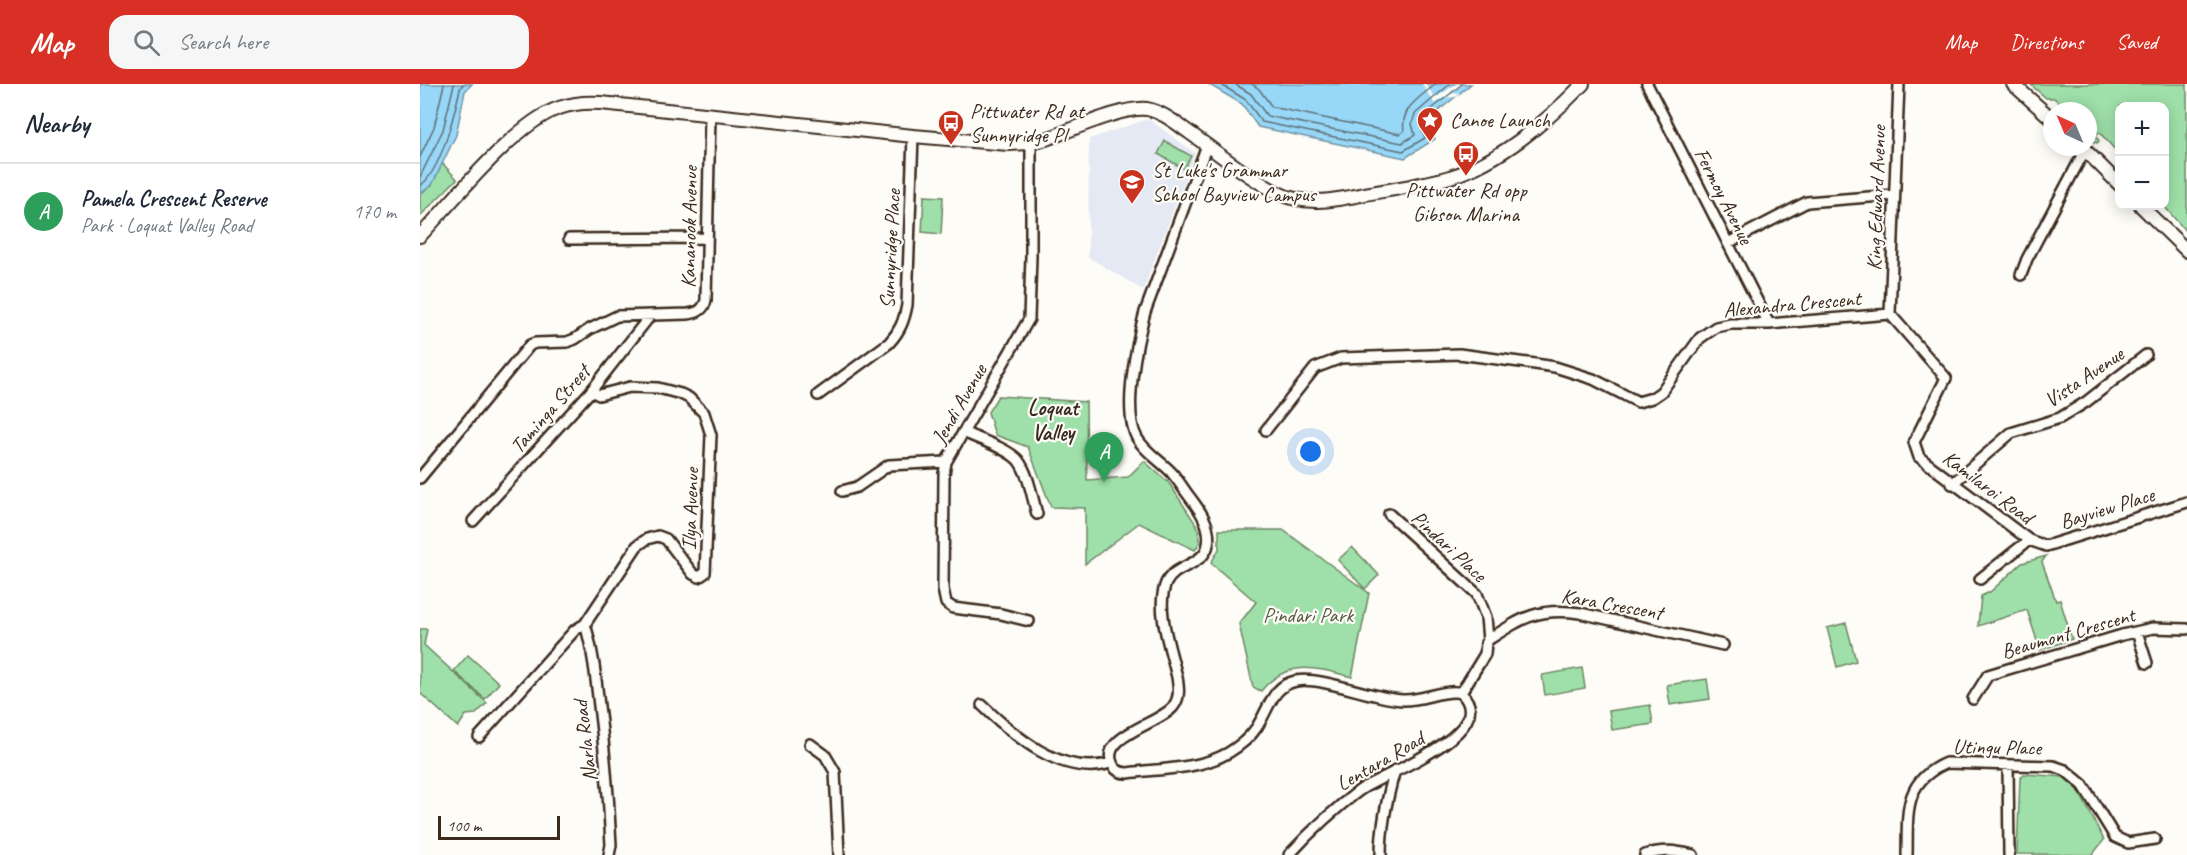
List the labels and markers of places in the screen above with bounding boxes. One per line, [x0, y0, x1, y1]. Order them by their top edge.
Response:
place label: Pittwater Rd at Sunnyridge Pl [970, 98, 1086, 148]
place icon: Canoe Launch [1415, 105, 1445, 143]
place label: Canoe Launch [1450, 107, 1551, 133]
bus stop icon: Pittwater Rd at Sunnyridge Pl [936, 108, 966, 146]
bus stop icon: Pittwater Rd opp Gibson Marina [1451, 139, 1481, 177]
place label: St Luke's Grammar School Bayview Campus [1152, 157, 1318, 207]
school or university icon: St Luke's Grammar School Bayview Campus [1117, 167, 1147, 205]
place label: Pittwater Rd opp Gibson Marina [1405, 177, 1528, 227]
pin: A [1084, 432, 1124, 482]

